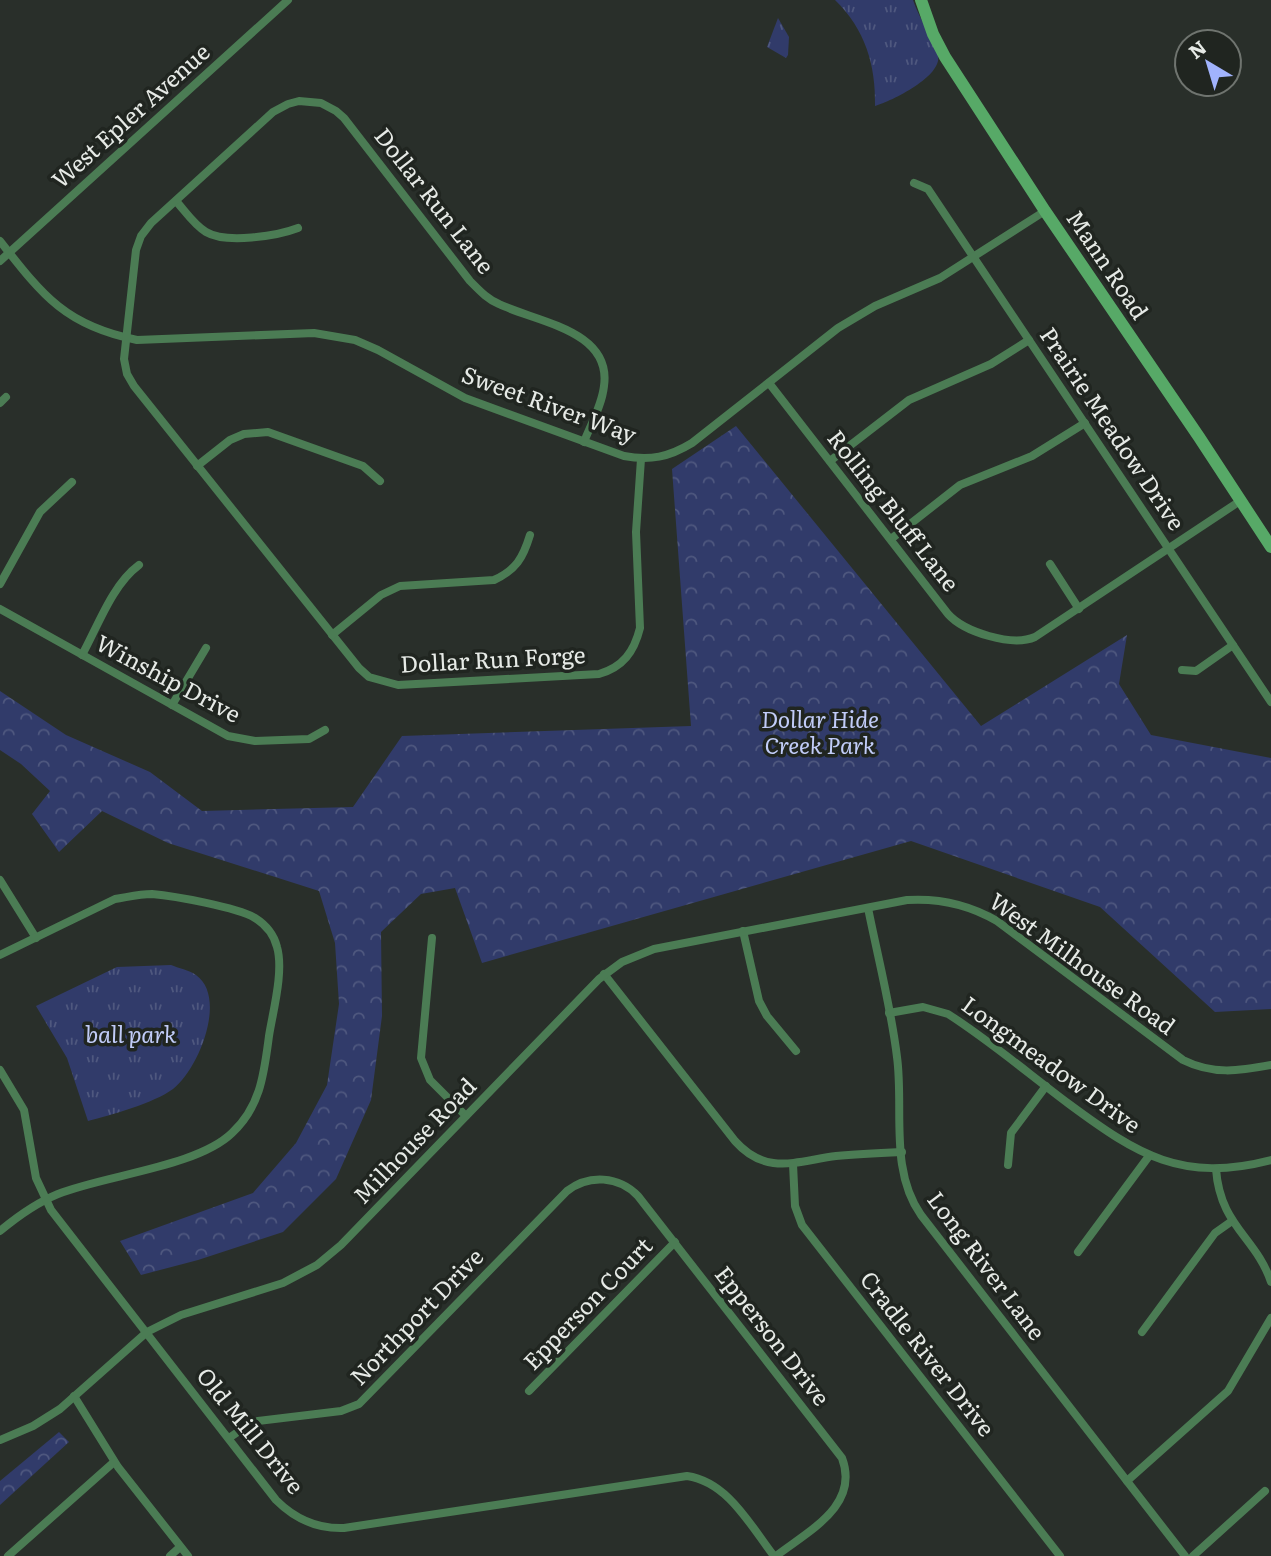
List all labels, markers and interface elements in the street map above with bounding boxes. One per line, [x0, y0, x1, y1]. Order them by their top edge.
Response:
north arrow [1173, 28, 1243, 98]
text: N [1182, 33, 1212, 65]
street label: West Epler Avenue [43, 34, 216, 195]
street label: Dollar Run Lane [367, 119, 504, 280]
street label: Mann Road [1060, 202, 1158, 325]
street label: Prairie Meadow Drive [1033, 319, 1194, 536]
street label: Sweet River Way [458, 356, 642, 451]
street label: Rolling Bluff Lane [821, 422, 969, 598]
street label: Winship Drive [90, 625, 248, 730]
street label: Dollar Run Forge [399, 636, 586, 680]
park label: Dollar Hide Creek Park [761, 701, 879, 761]
street label: West Milhouse Road [983, 883, 1183, 1042]
street label: Longmeadow Drive [956, 987, 1149, 1140]
park label: ball park [85, 1016, 177, 1050]
street label: Milhouse Road [344, 1069, 483, 1210]
street label: Long River Lane [920, 1183, 1055, 1346]
street label: Epperson Court [514, 1228, 659, 1377]
street label: Northport Drive [341, 1239, 490, 1392]
street label: Epperson Drive [708, 1258, 839, 1412]
street label: Cradle River Drive [853, 1263, 1004, 1443]
street label: Old Mill Drive [190, 1359, 313, 1500]

